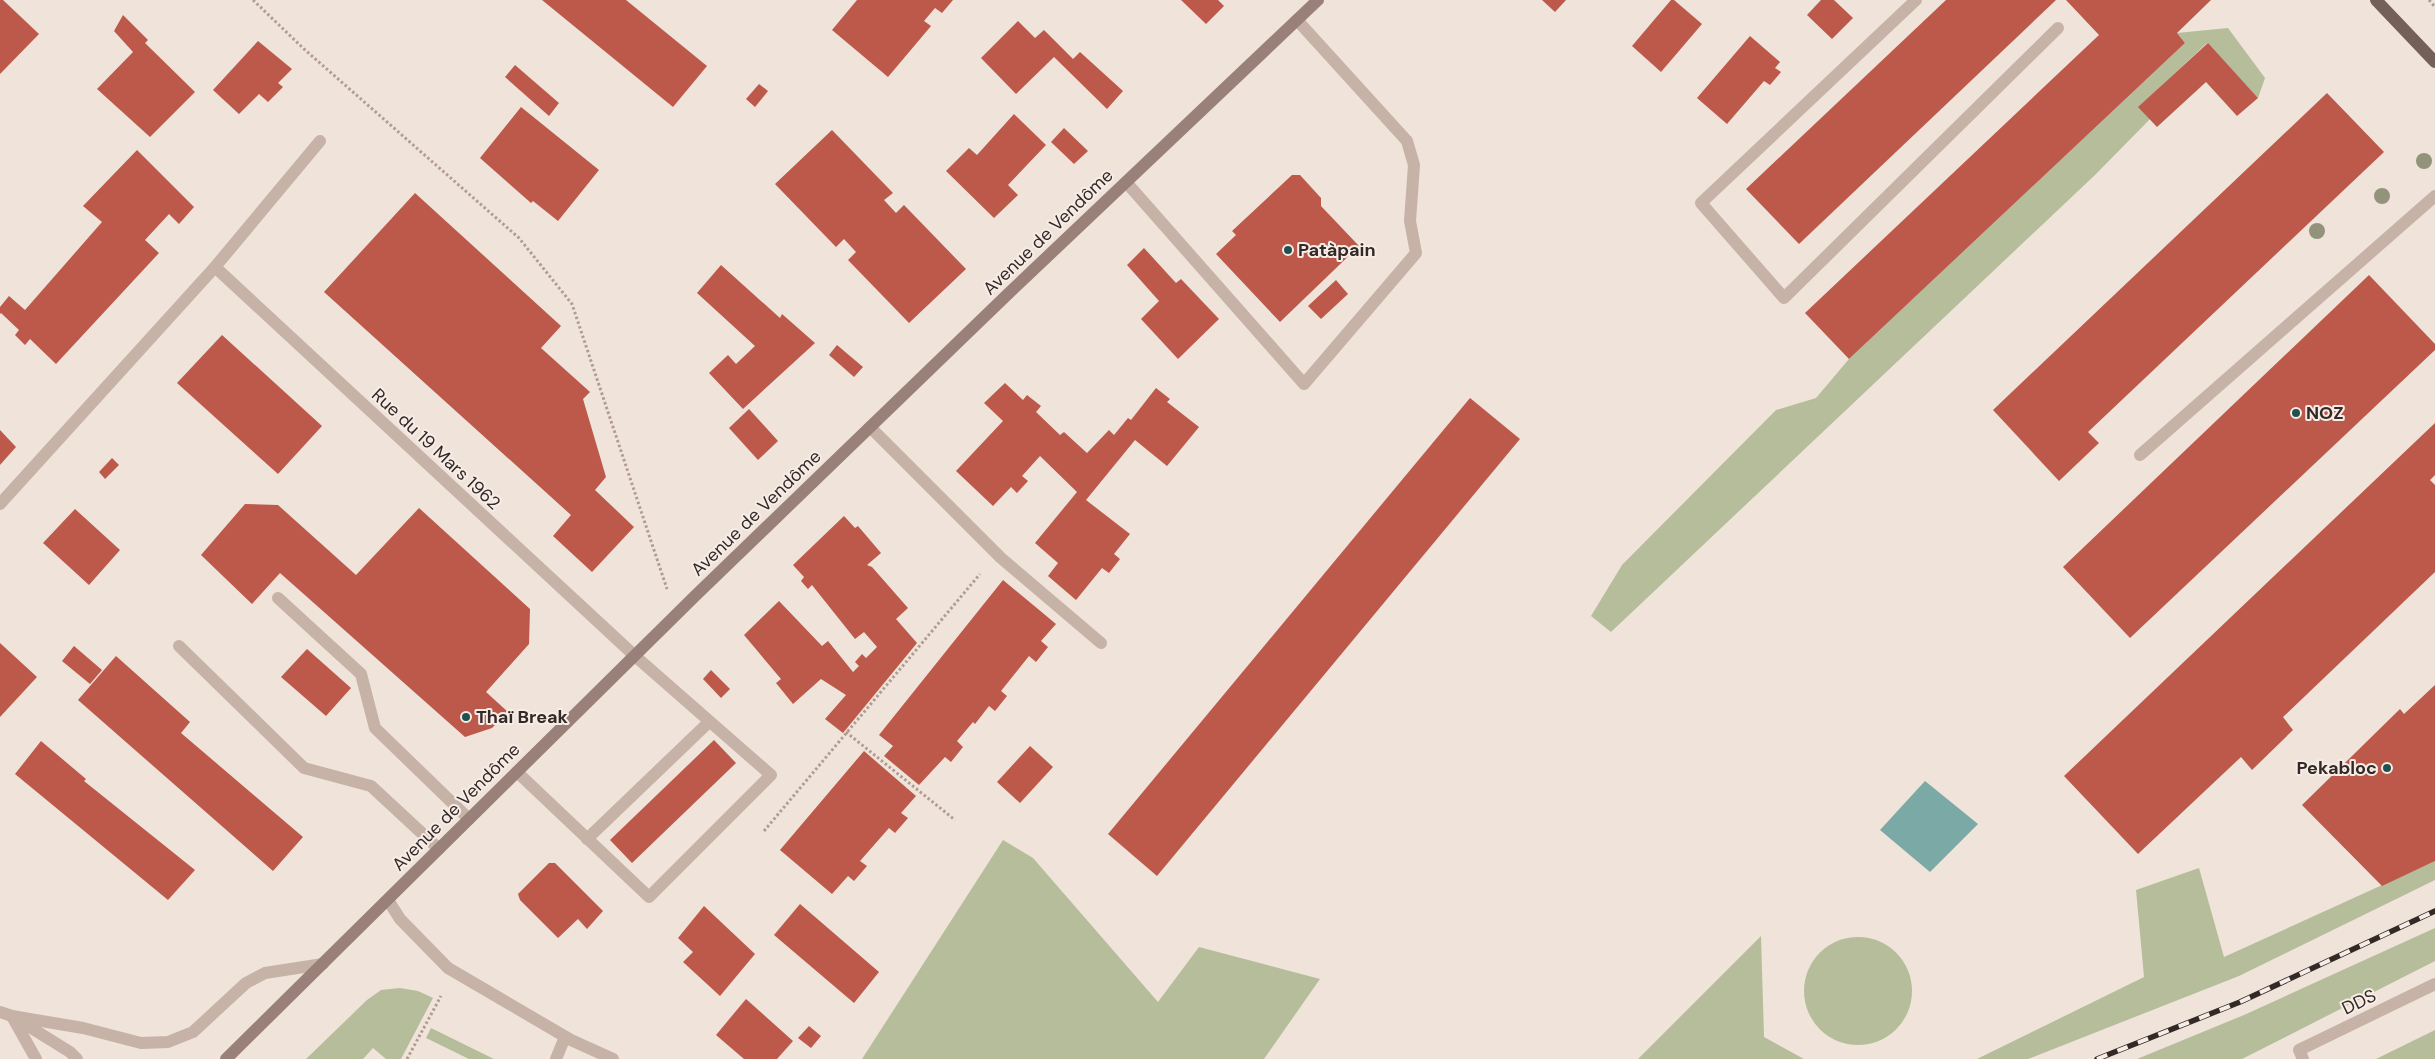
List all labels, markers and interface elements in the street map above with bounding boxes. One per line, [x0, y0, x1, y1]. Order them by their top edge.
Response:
street label: Avenue de Vendôme [978, 164, 1118, 300]
place label: Patàpain [1298, 238, 1376, 262]
marker: Patàpain [1282, 244, 1294, 256]
street label: Rue du 19 Mars 1962 [367, 383, 505, 515]
place label: NOZ [2306, 401, 2344, 425]
marker: NOZ [2290, 407, 2302, 419]
street label: Avenue de Vendôme [686, 445, 826, 581]
place label: Thaï Break [476, 705, 569, 729]
marker: Thaï Break [460, 711, 472, 723]
street label: Avenue de Vendôme [387, 738, 525, 876]
place label: Pekabloc [2296, 756, 2377, 780]
marker: Pekabloc [2381, 762, 2393, 774]
street label: DDS [2338, 983, 2380, 1021]

